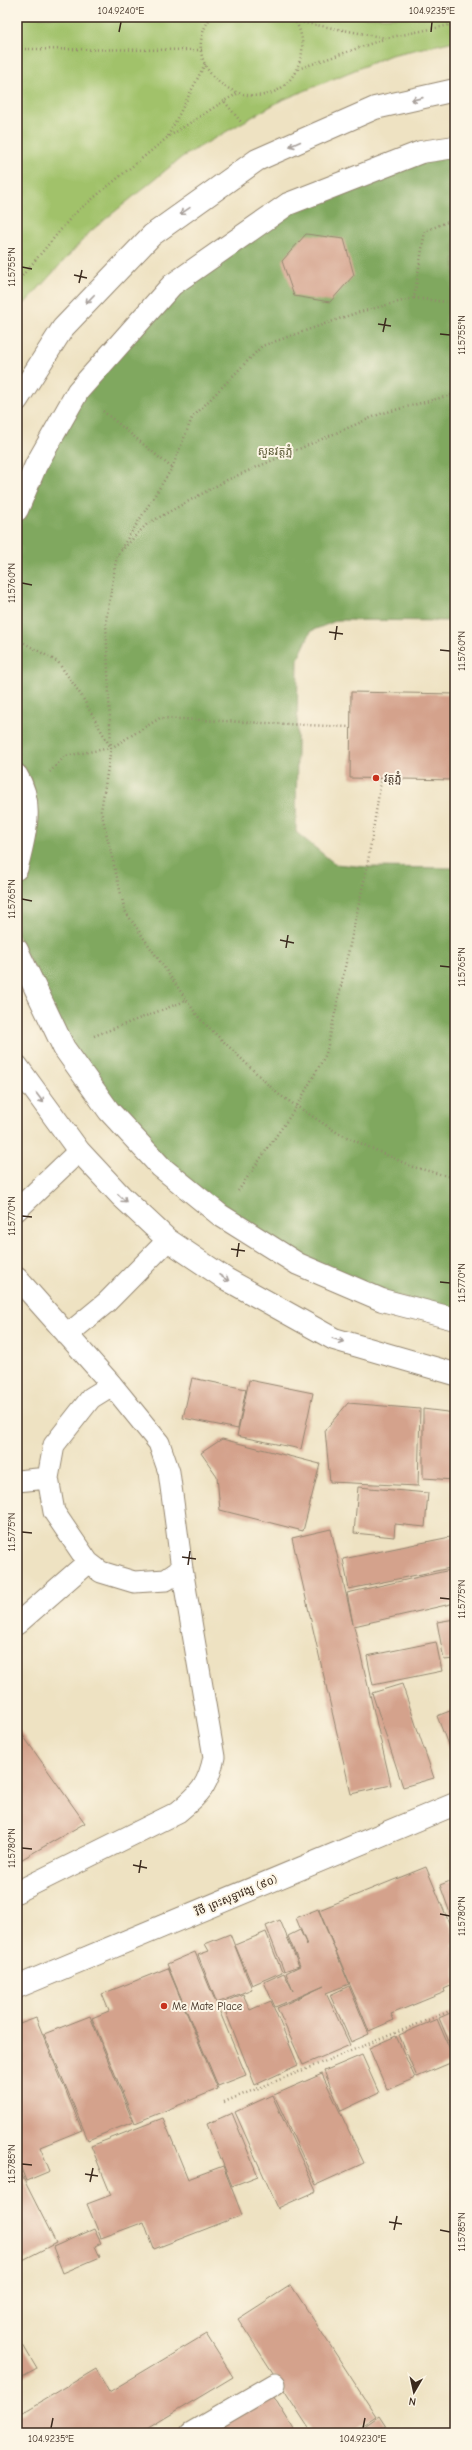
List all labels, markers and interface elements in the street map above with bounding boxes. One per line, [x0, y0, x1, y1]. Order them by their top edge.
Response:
text: 104.9240°E [98, 5, 144, 17]
text: 104.9235°E [409, 5, 455, 17]
one-way arrow [411, 95, 424, 103]
one-way arrow [290, 140, 302, 148]
one-way arrow [180, 207, 191, 215]
text: 11.5755°N [6, 247, 18, 287]
one-way arrow [85, 294, 95, 304]
text: 11.5755°N [456, 315, 468, 355]
park label: សួនវត្ដភ្នំ [258, 444, 292, 458]
text: 11.5760°N [6, 563, 18, 603]
text: 11.5760°N [456, 631, 468, 671]
place label: វត្ដភ្នំ [384, 771, 402, 785]
marker: វត្ដភ្នំ [371, 773, 381, 783]
text: 11.5765°N [6, 879, 18, 919]
text: 11.5765°N [456, 947, 468, 987]
one-way arrow [35, 1092, 44, 1103]
one-way arrow [117, 1193, 127, 1203]
text: 11.5770°N [6, 1196, 18, 1236]
text: 11.5770°N [456, 1263, 468, 1303]
one-way arrow [218, 1274, 229, 1282]
one-way arrow [332, 1337, 345, 1344]
text: 11.5775°N [6, 1513, 18, 1551]
text: 11.5775°N [456, 1580, 468, 1618]
text: 11.5780°N [6, 1828, 18, 1868]
street label: វិថី ព្រះសុទ្ធាវង្ស (៩០) [192, 1871, 280, 1919]
text: 11.5780°N [456, 1896, 468, 1936]
place label: Me Mate Place [172, 2000, 243, 2013]
marker: Me Mate Place [159, 2001, 169, 2011]
text: 11.5785°N [6, 2144, 18, 2184]
text: 11.5785°N [456, 2212, 468, 2252]
north arrow [394, 2372, 434, 2412]
text: N [408, 2394, 417, 2408]
text: 104.9235°E [28, 2433, 74, 2445]
text: 104.9230°E [340, 2433, 386, 2445]

